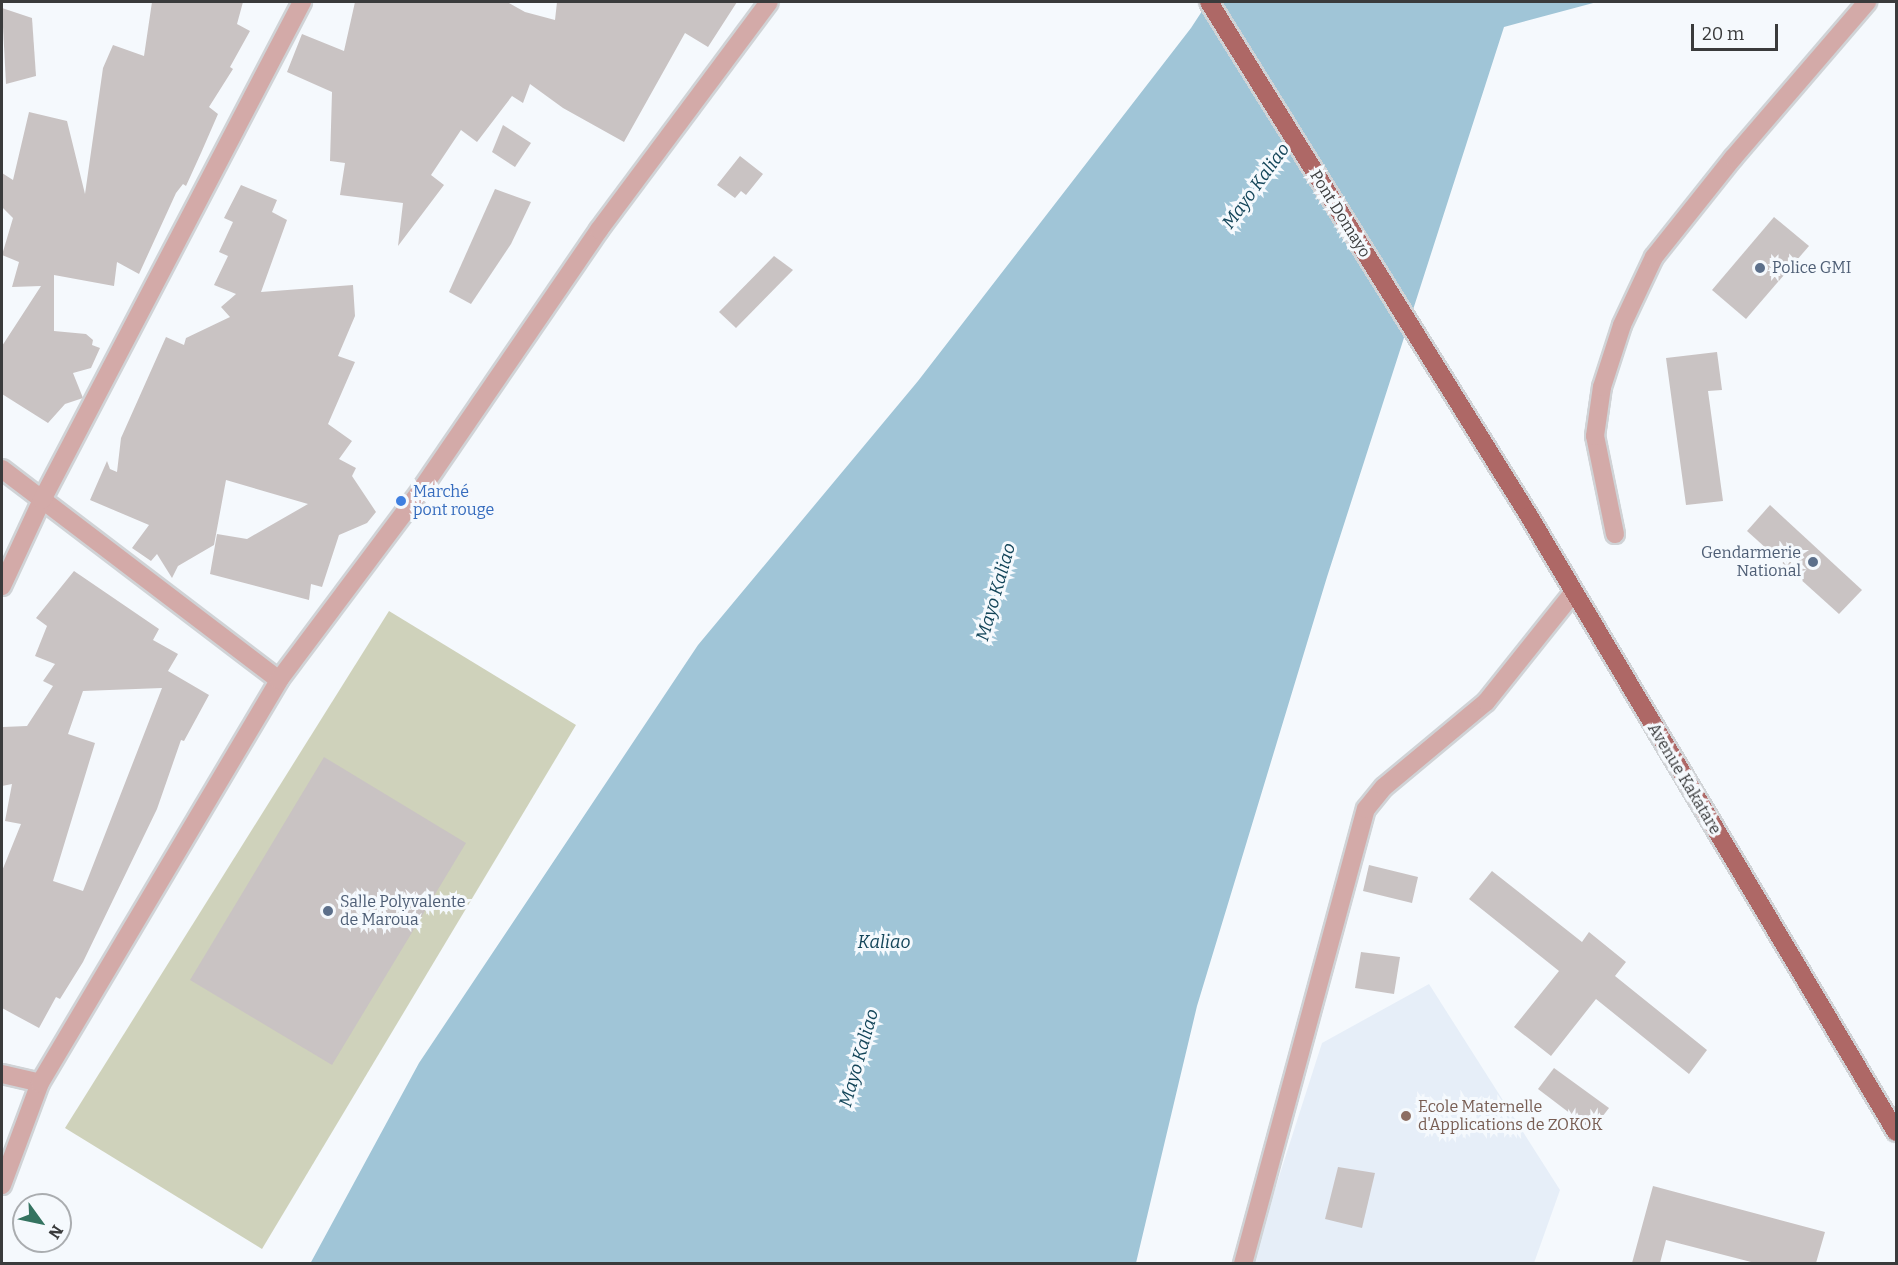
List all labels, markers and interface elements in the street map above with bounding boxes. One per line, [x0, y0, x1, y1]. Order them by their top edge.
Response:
scale bar [1694, 12, 1781, 50]
text: 20 m [1702, 23, 1744, 45]
water label: Mayo Kaliao [1218, 139, 1294, 233]
street label: Pont Domayo [1306, 167, 1374, 261]
place label: Police GMI [1772, 258, 1851, 278]
marker: Police GMI [1753, 261, 1767, 275]
place label: Marché pont rouge [413, 482, 494, 520]
marker: Marché pont rouge [394, 494, 408, 508]
water label: Mayo Kaliao [972, 541, 1020, 643]
place label: Gendarmerie National [1701, 543, 1801, 581]
marker: Gendarmerie National [1806, 555, 1820, 569]
street label: Avenue Kakatare [1643, 720, 1725, 838]
place label: Salle Polyvalente de Maroua [340, 892, 465, 930]
marker: Salle Polyvalente de Maroua [321, 904, 335, 918]
water label: Kaliao [857, 931, 911, 953]
water label: Mayo Kaliao [835, 1007, 883, 1109]
place label: Ecole Maternelle d'Applications de ZOKOK [1418, 1097, 1603, 1135]
marker: Ecole Maternelle d'Applications de ZOKOK [1399, 1109, 1413, 1123]
north arrow [12, 1193, 72, 1253]
text: N [45, 1222, 67, 1242]

